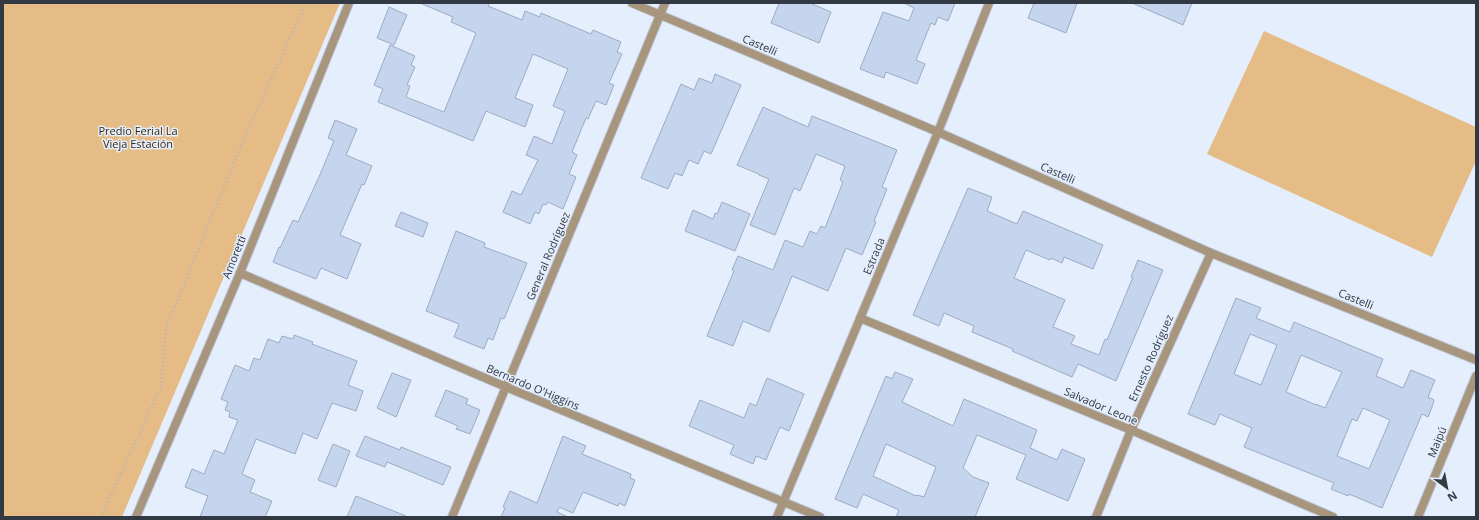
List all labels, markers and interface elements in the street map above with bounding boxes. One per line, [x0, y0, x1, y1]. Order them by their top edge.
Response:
street label: Castelli [740, 30, 780, 59]
park label: Predio Ferial La Vieja Estación [99, 123, 178, 151]
street label: Castelli [1038, 158, 1078, 187]
street label: General Rodríguez [522, 209, 573, 302]
street label: Amoretti [218, 233, 249, 281]
street label: Estrada [859, 235, 888, 277]
street label: Castelli [1336, 285, 1376, 312]
street label: Ernesto Rodríguez [1125, 312, 1176, 404]
street label: Bernardo O'Higgins [484, 360, 582, 413]
street label: Salvador Leone [1062, 383, 1140, 428]
street label: Maipú [1424, 424, 1450, 460]
north arrow [1427, 468, 1467, 508]
text: N [1445, 488, 1460, 506]

